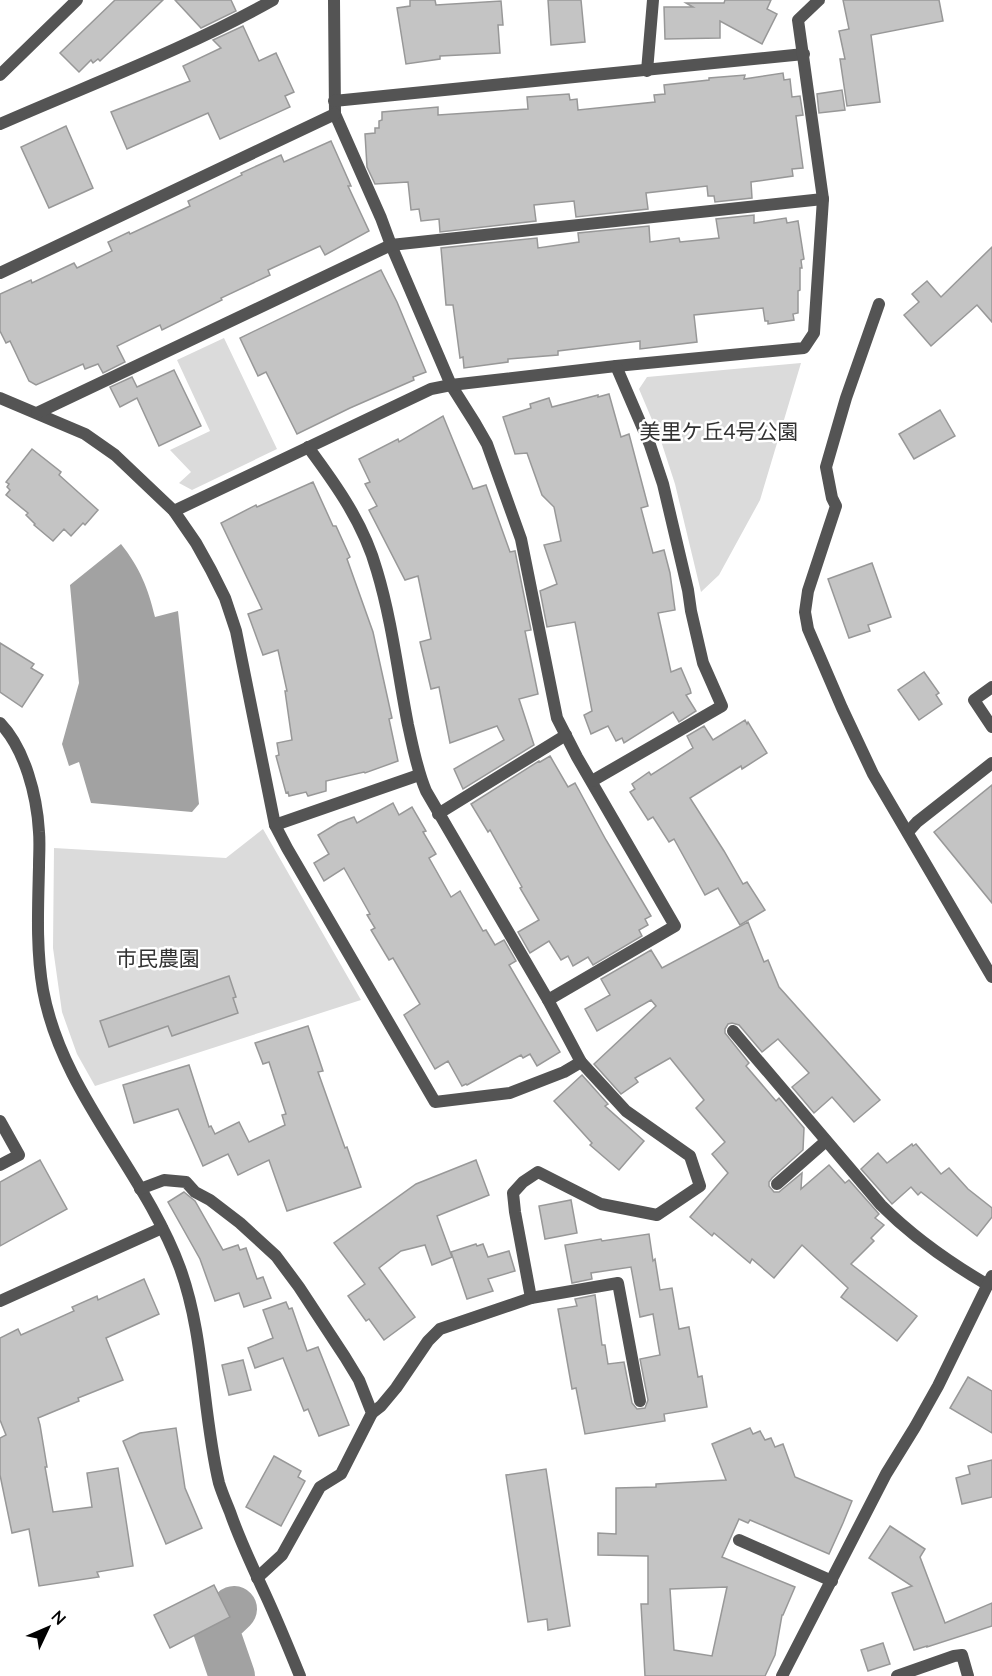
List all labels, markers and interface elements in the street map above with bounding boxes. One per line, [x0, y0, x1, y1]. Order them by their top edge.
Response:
park label: 美里ケ丘4号公園 [639, 418, 799, 443]
park label: 市民農園 [116, 945, 200, 970]
north arrow [18, 1598, 78, 1658]
text: N [48, 1606, 70, 1628]

